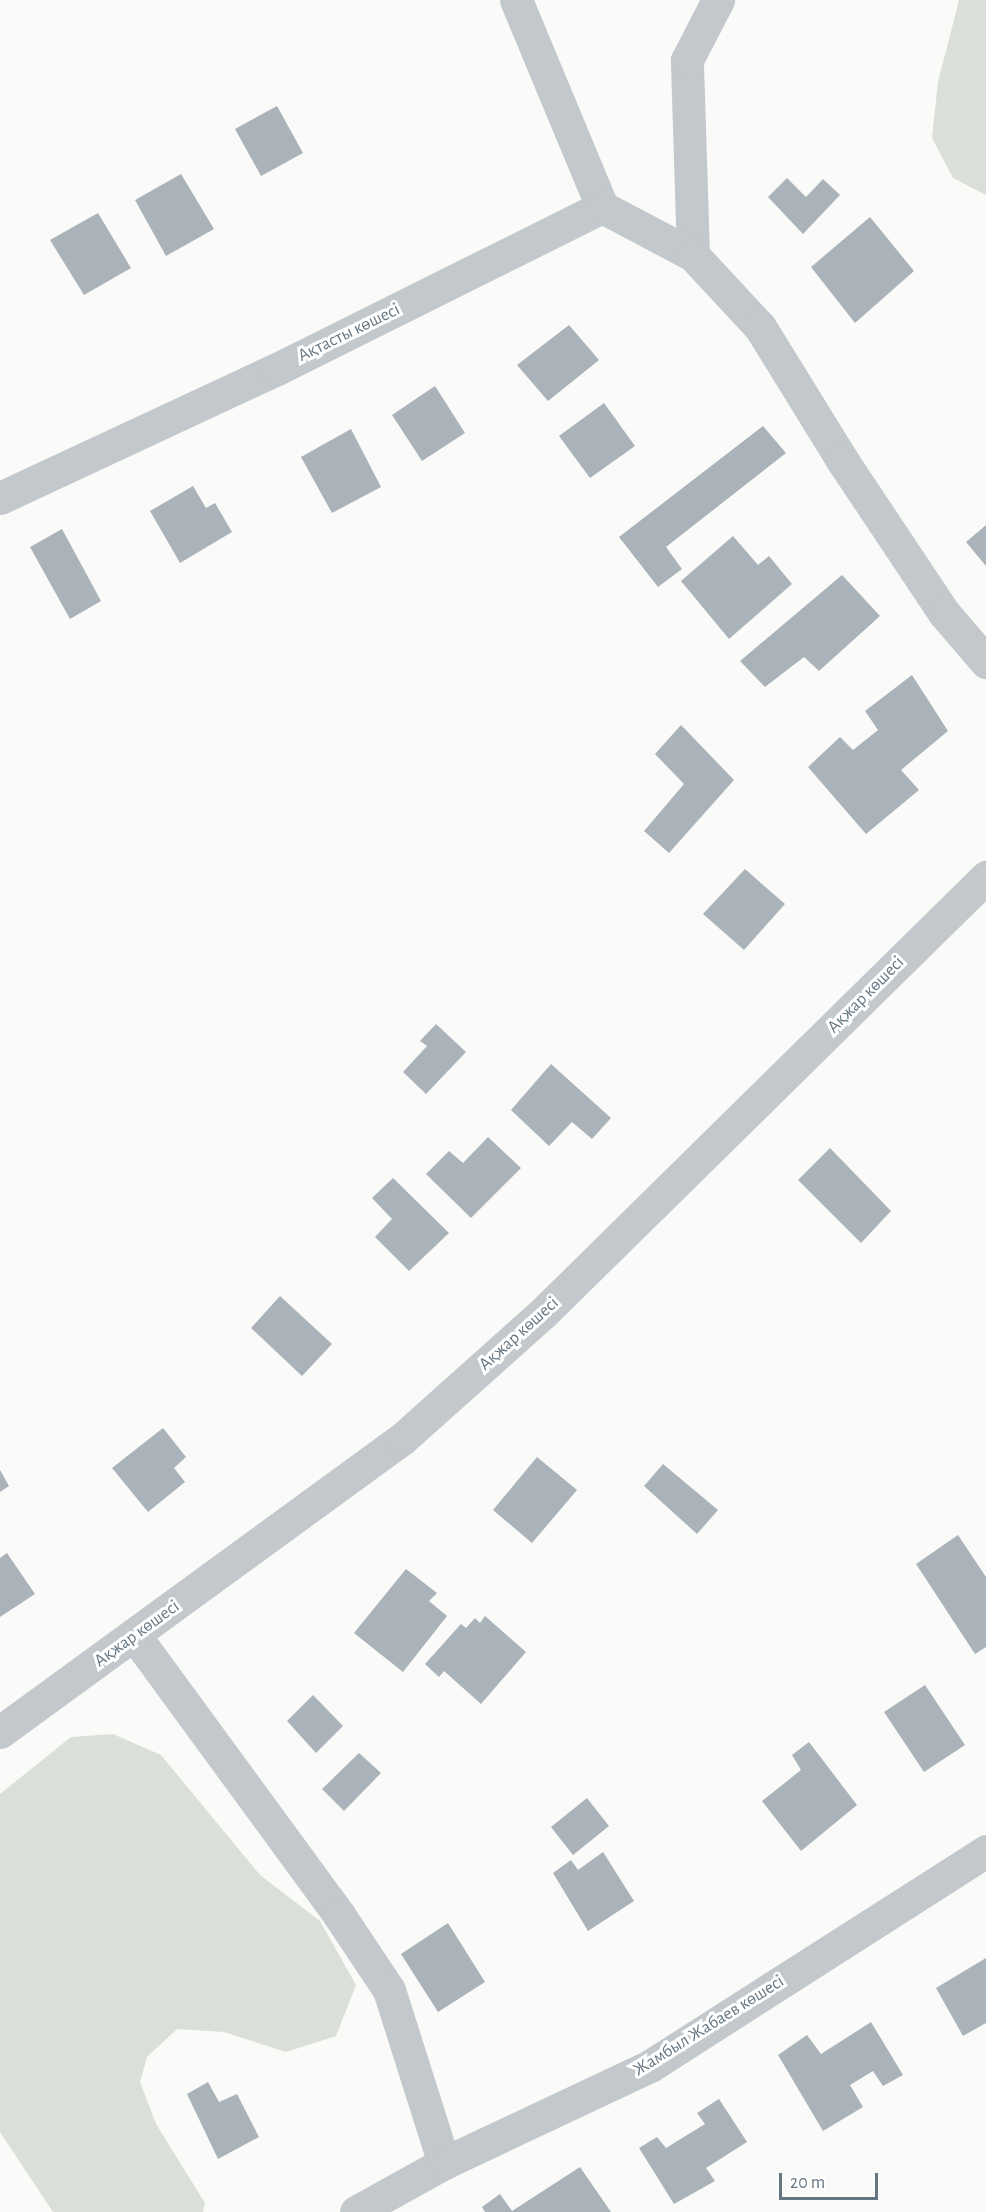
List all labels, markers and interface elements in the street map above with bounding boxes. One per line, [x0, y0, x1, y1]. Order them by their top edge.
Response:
street label: Ақтасты көшесі [294, 299, 404, 367]
street label: Ақжар көшесі [823, 952, 909, 1038]
street label: Ақжар көшесі [475, 1292, 563, 1376]
street label: Ақжар көшесі [90, 1596, 184, 1672]
street label: Жамбыл Жабаев көшесі [630, 1971, 788, 2081]
scale bar [782, 2161, 881, 2199]
text: 20 m [790, 2174, 825, 2192]

